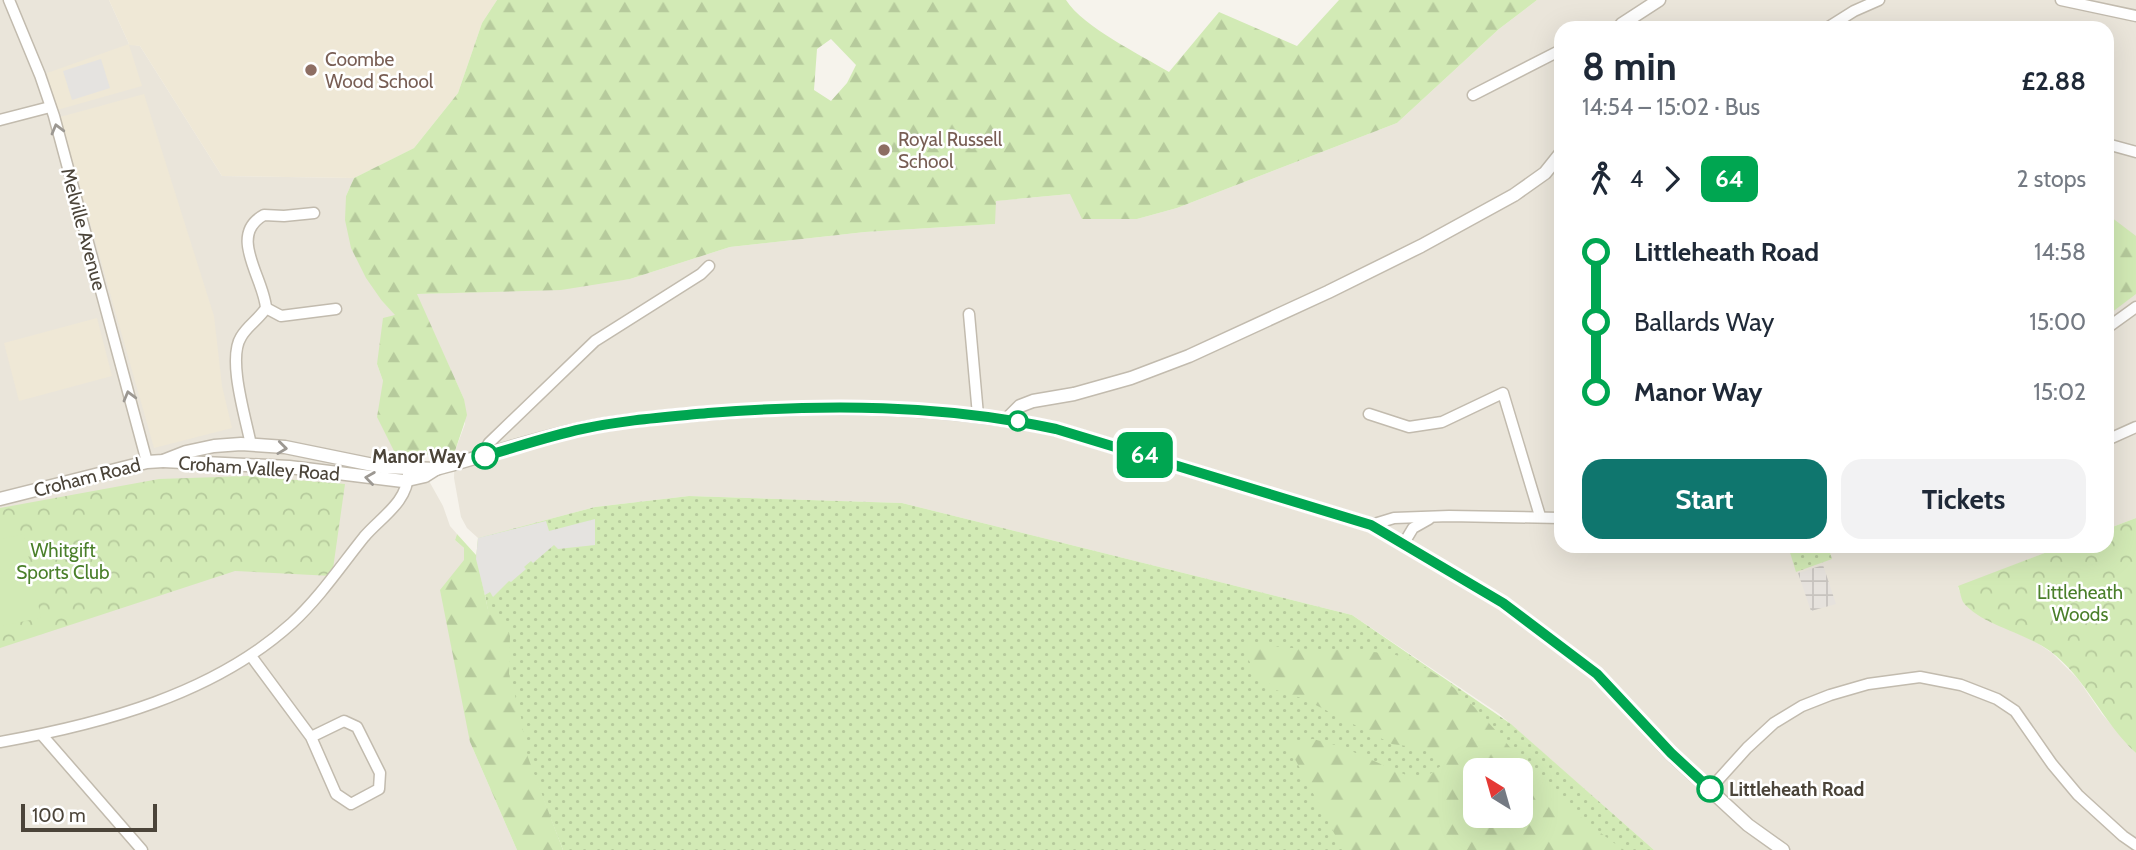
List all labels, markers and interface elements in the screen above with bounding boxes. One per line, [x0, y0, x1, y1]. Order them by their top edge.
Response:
text: 8 min [1582, 43, 1677, 90]
place label: Coombe Wood School [325, 48, 434, 93]
marker: Coombe Wood School [303, 62, 319, 78]
text: £2.88 [2022, 65, 2086, 97]
text: 14:54 – 15:02 · Bus [1582, 93, 1760, 121]
one-way arrow [51, 123, 66, 135]
place label: Royal Russell School [898, 128, 1003, 173]
marker: Royal Russell School [876, 142, 892, 158]
icon: walk [1582, 160, 1620, 198]
icon: forward [1653, 160, 1691, 198]
text: 64 [1715, 164, 1744, 193]
street label: Melville Avenue [56, 165, 111, 293]
text: 4 [1630, 165, 1643, 193]
text: 2 stops [2017, 165, 2086, 193]
text: Littleheath Road [1634, 236, 1819, 268]
text: 14:58 [2034, 238, 2086, 266]
text: Ballards Way [1634, 306, 1774, 338]
text: 15:00 [2029, 308, 2086, 336]
text: Manor Way [1634, 376, 1763, 408]
text: 15:02 [2033, 378, 2086, 406]
one-way arrow [123, 390, 138, 402]
unlabelled marker [1008, 411, 1028, 431]
line badge: 64 [1114, 432, 1176, 478]
one-way arrow [276, 440, 288, 455]
text: 64 [1131, 440, 1159, 469]
marker: Manor Way [472, 443, 498, 469]
place label: Manor Way [372, 445, 467, 468]
street label: Croham Valley Road [178, 451, 340, 486]
street label: Croham Road [31, 453, 143, 502]
button: Start [1582, 459, 1827, 539]
button: Tickets [1841, 459, 2086, 539]
one-way arrow [365, 471, 376, 486]
park label: Whitgift Sports Club [16, 539, 110, 584]
park label: Littleheath Woods [2037, 581, 2123, 626]
north arrow [1463, 758, 1533, 828]
map controls [1463, 758, 1533, 828]
marker: Littleheath Road [1697, 776, 1723, 802]
place label: Littleheath Road [1729, 778, 1864, 801]
scale bar [21, 801, 158, 833]
text: 100 m [32, 804, 86, 827]

